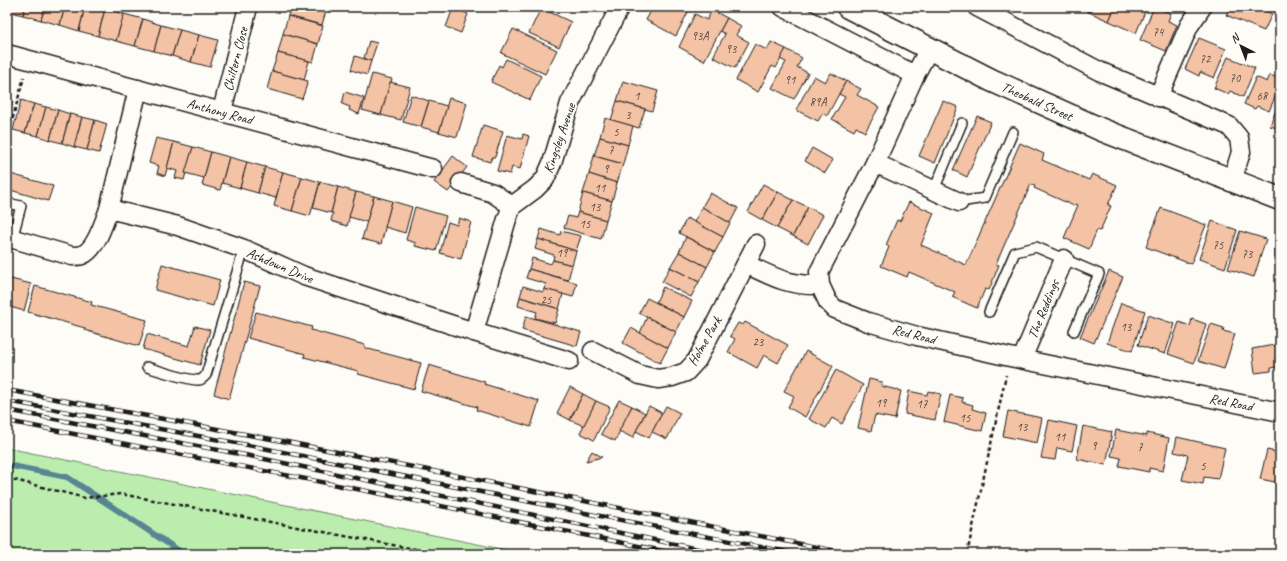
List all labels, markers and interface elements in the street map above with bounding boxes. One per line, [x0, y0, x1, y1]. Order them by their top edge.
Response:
street label: Chiltern Close [219, 24, 252, 93]
house number: 74 [1153, 24, 1165, 40]
north arrow [1221, 26, 1261, 66]
house number: 93A [692, 28, 709, 44]
text: N [1227, 30, 1243, 46]
house number: 93 [726, 41, 738, 57]
house number: 72 [1200, 51, 1212, 67]
house number: 70 [1230, 70, 1242, 86]
house number: 91 [785, 72, 796, 88]
street label: Theobald Street [999, 78, 1076, 125]
house number: 1 [634, 88, 640, 104]
house number: 68 [1257, 88, 1269, 104]
house number: 89A [810, 94, 827, 110]
street label: Anthony Road [185, 95, 257, 129]
street label: Kingsley Avenue [540, 100, 580, 175]
house number: 3 [625, 107, 632, 123]
house number: 5 [613, 124, 619, 140]
house number: 7 [608, 142, 614, 158]
house number: 9 [603, 161, 610, 177]
house number: 11 [595, 180, 606, 196]
house number: 13 [590, 199, 602, 215]
house number: 15 [580, 216, 591, 232]
house number: 75 [1213, 237, 1224, 253]
street label: Ashdown Drive [244, 244, 317, 288]
house number: 19 [557, 245, 569, 261]
house number: 73 [1242, 246, 1254, 262]
street label: The Reddings [1024, 276, 1063, 341]
house number: 25 [541, 292, 552, 308]
street label: Holme Park [684, 312, 726, 369]
house number: 13 [1121, 319, 1133, 335]
street label: Red Road [890, 321, 940, 349]
house number: 23 [753, 334, 765, 350]
street label: Red Road [1208, 390, 1257, 416]
house number: 19 [876, 395, 888, 411]
house number: 17 [917, 396, 928, 412]
house number: 15 [960, 410, 971, 426]
house number: 13 [1017, 419, 1029, 435]
house number: 11 [1055, 429, 1066, 445]
house number: 9 [1091, 438, 1098, 454]
house number: 7 [1137, 439, 1143, 455]
house number: 5 [1200, 458, 1206, 474]

